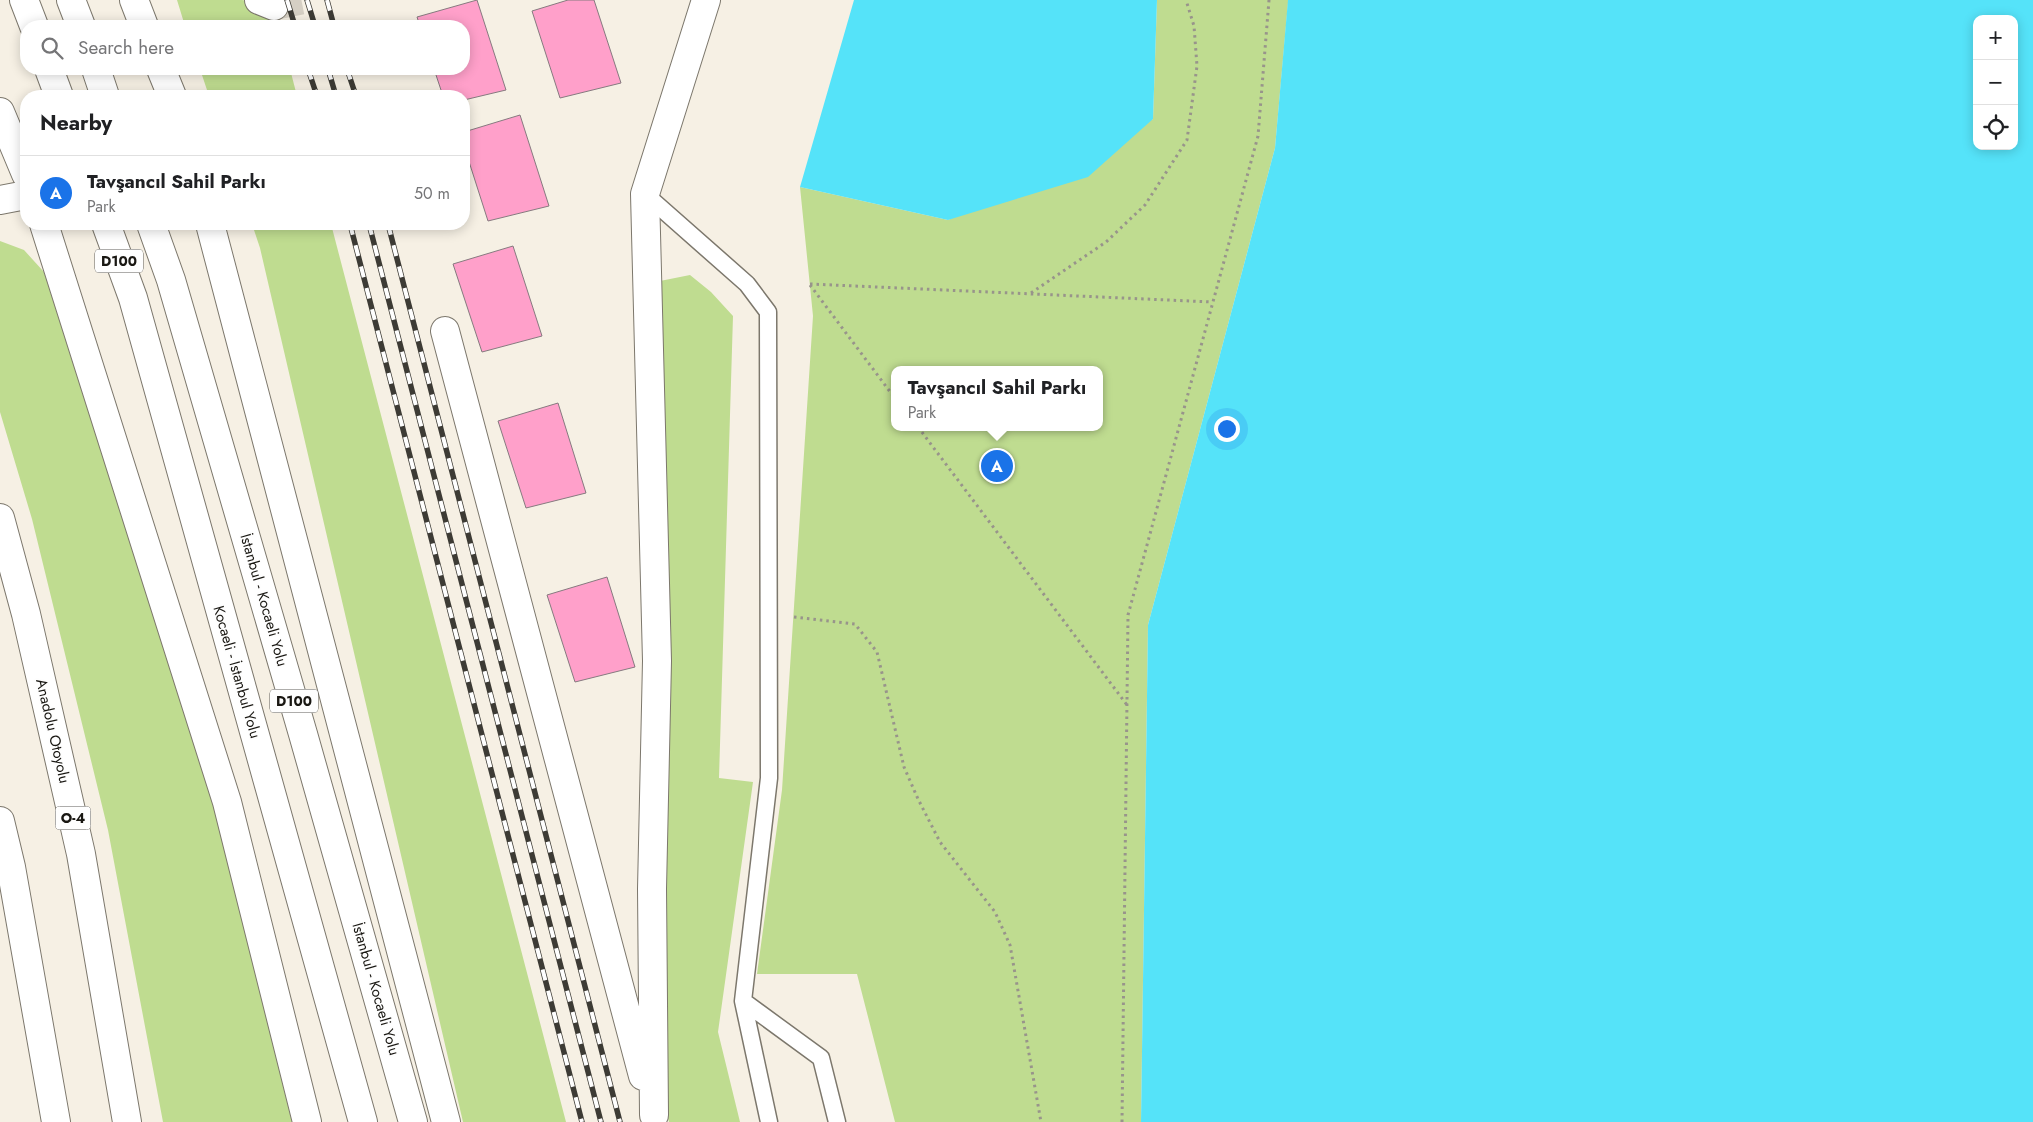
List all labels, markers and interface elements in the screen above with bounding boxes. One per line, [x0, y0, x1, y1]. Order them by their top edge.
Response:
map controls [1973, 15, 2018, 150]
button: + [1973, 15, 2018, 60]
search box [20, 20, 470, 75]
icon: search [38, 34, 66, 62]
text: Search here [78, 34, 174, 61]
button: − [1973, 60, 2018, 105]
button: locate [1973, 105, 2018, 150]
text: Nearby [40, 108, 112, 138]
text: Tavşancıl Sahil Parkı [87, 168, 266, 195]
text: A [50, 182, 62, 205]
text: 50 m [414, 182, 450, 205]
text: Park [87, 195, 116, 218]
road number: D100 [95, 250, 143, 272]
popup [891, 366, 1103, 431]
text: Tavşancıl Sahil Parkı [908, 374, 1086, 401]
text: Park [908, 401, 936, 424]
your location [1214, 416, 1240, 442]
pin: A [981, 447, 1013, 485]
street label: İstanbul - Kocaeli Yolu [235, 531, 293, 669]
street label: Kocaeli - İstanbul Yolu [208, 603, 266, 741]
street label: Anadolu Otoyolu [30, 676, 76, 786]
road number: D100 [270, 689, 318, 712]
road number: O-4 [56, 806, 90, 830]
street label: İstanbul - Kocaeli Yolu [347, 920, 405, 1058]

